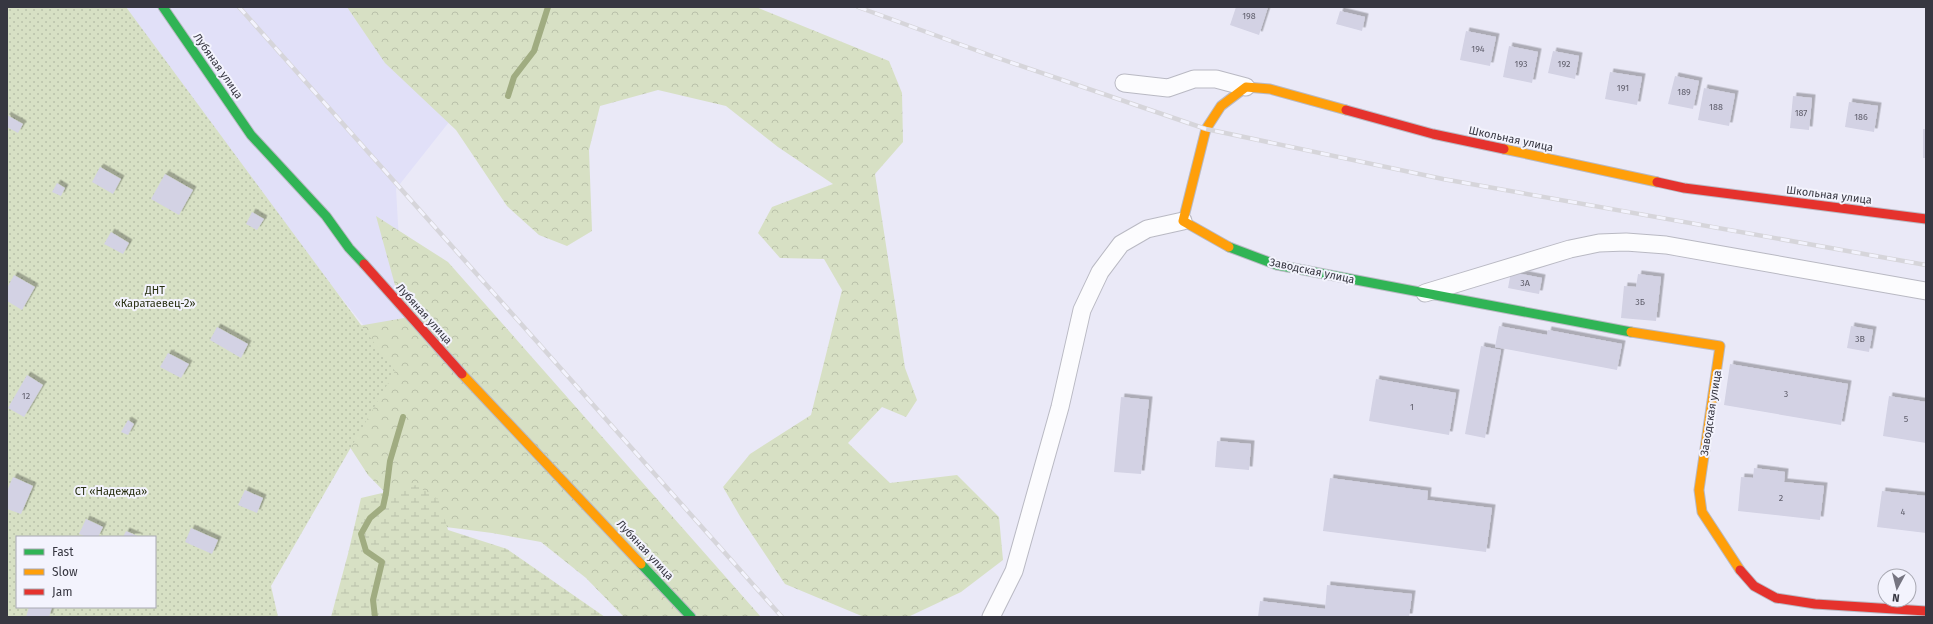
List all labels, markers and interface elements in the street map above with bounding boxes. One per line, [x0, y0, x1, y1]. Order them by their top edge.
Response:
house number: 198 [1242, 11, 1256, 21]
street label: Лубяная улица [191, 31, 245, 101]
house number: 194 [1471, 44, 1485, 54]
house number: 193 [1515, 59, 1527, 69]
house number: 192 [1558, 59, 1570, 69]
house number: 191 [1617, 83, 1629, 93]
house number: 189 [1677, 87, 1691, 97]
house number: 188 [1709, 102, 1723, 112]
house number: 187 [1795, 108, 1807, 118]
house number: 186 [1854, 112, 1868, 122]
street label: Школьная улица [1467, 124, 1555, 154]
street label: Школьная улица [1785, 183, 1873, 207]
street label: Заводская улица [1268, 256, 1356, 286]
house number: 3А [1520, 278, 1531, 288]
street label: Лубяная улица [393, 281, 455, 347]
park label: ДНТ «Каратаевец-2» [114, 284, 196, 310]
house number: 3Б [1635, 297, 1645, 307]
house number: 3В [1855, 334, 1866, 344]
street label: Заводская улица [1698, 369, 1724, 457]
house number: 3 [1784, 389, 1788, 399]
house number: 12 [22, 391, 30, 401]
house number: 1 [1410, 402, 1414, 412]
house number: 5 [1904, 414, 1909, 424]
park label: СТ «Надежда» [75, 485, 147, 498]
house number: 2 [1779, 493, 1783, 503]
house number: 4 [1901, 507, 1906, 517]
street label: Лубяная улица [614, 517, 676, 583]
legend [16, 536, 156, 608]
text: Fast [52, 545, 74, 559]
text: Slow [52, 565, 78, 579]
north arrow [1877, 568, 1917, 608]
text: Jam [52, 585, 72, 599]
text: N [1891, 591, 1900, 604]

